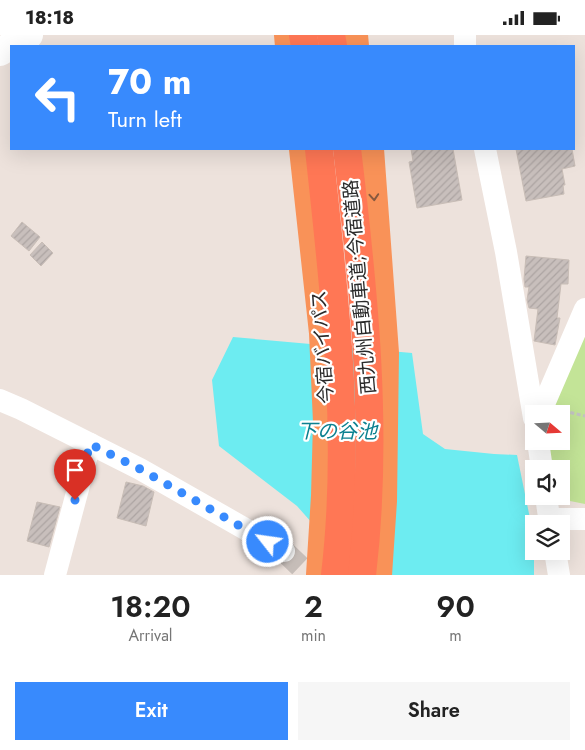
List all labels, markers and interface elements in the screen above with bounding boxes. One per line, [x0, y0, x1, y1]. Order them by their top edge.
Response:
text: 18:18 [25, 4, 74, 31]
text: 70 m [108, 57, 191, 107]
icon: left [25, 65, 90, 130]
text: Turn left [108, 103, 182, 135]
street label: 西九州自動車道;今宿道路 [337, 179, 382, 395]
one-way arrow [369, 194, 380, 202]
street label: 今宿バイパス [305, 289, 340, 405]
north arrow [525, 405, 570, 450]
map controls [525, 405, 570, 560]
water label: 下の谷池 [297, 417, 379, 446]
pin [54, 449, 96, 500]
icon: arrive [61, 456, 89, 484]
button: sound [525, 460, 570, 505]
position arrow [241, 515, 293, 567]
button: layers [525, 515, 570, 560]
text: 18:20 [110, 585, 191, 628]
text: 2 [304, 585, 323, 628]
text: 90 [436, 585, 475, 628]
text: Arrival [128, 624, 173, 647]
text: min [301, 624, 326, 647]
text: m [449, 624, 462, 647]
button: Exit [15, 682, 288, 740]
button: Share [298, 682, 570, 740]

